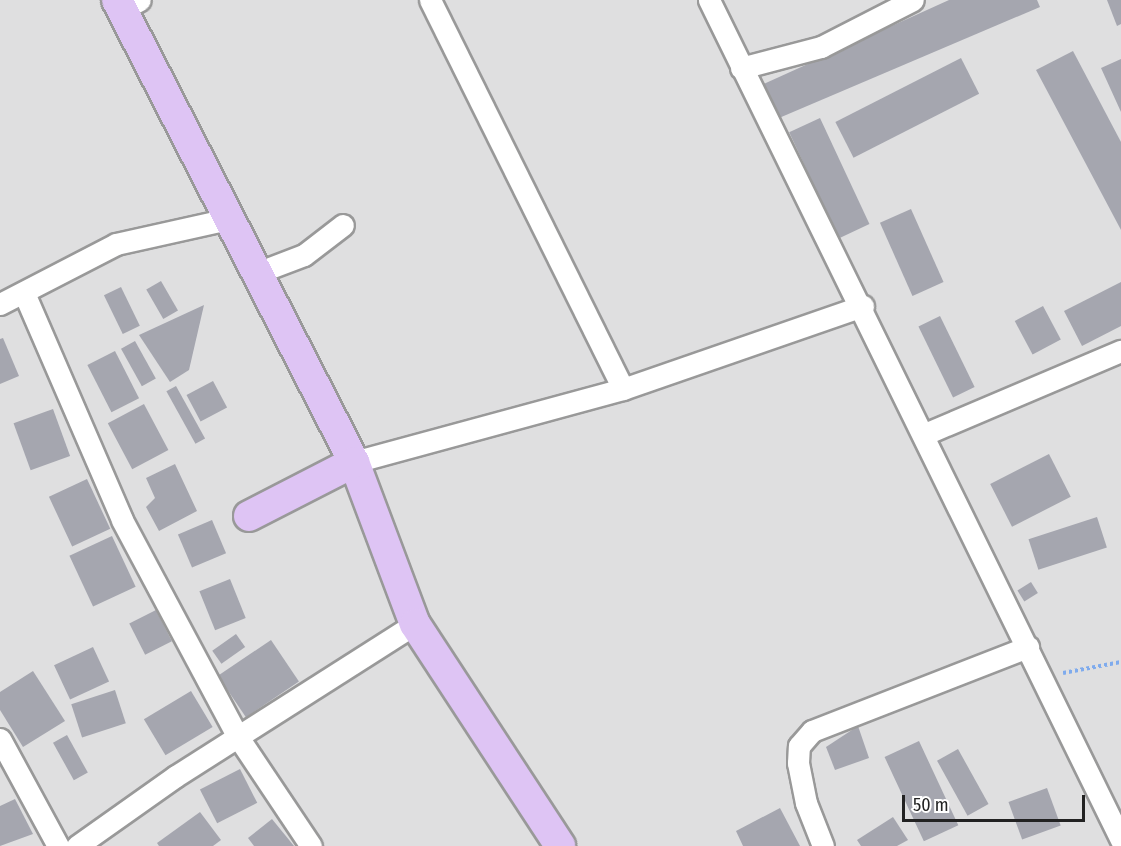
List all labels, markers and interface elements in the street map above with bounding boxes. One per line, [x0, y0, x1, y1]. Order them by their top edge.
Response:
scale bar [905, 783, 1088, 821]
text: 50 m [913, 794, 949, 816]

